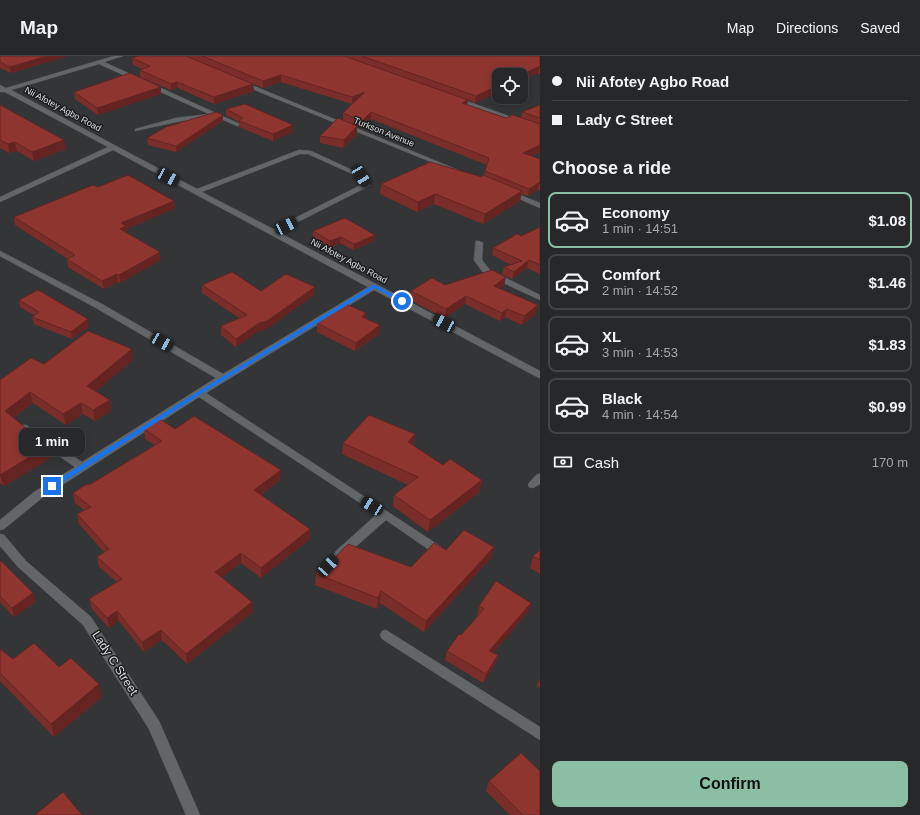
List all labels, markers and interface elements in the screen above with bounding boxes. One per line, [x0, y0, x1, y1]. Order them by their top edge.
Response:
text: Map [20, 17, 58, 38]
text: Map [727, 20, 754, 36]
text: Directions [776, 20, 838, 36]
text: Saved [860, 20, 900, 36]
map controls [492, 68, 528, 104]
button: locate [492, 68, 528, 104]
text: Nii Afotey Agbo Road [576, 73, 729, 90]
street label: Nii Afotey Agbo Road [23, 85, 103, 133]
text: Lady C Street [576, 111, 673, 128]
street label: Turkson Avenue [352, 115, 416, 149]
text: Choose a ride [552, 158, 671, 178]
car [350, 163, 372, 189]
car [155, 166, 181, 188]
icon: car [554, 202, 590, 238]
text: Economy [602, 204, 670, 221]
text: $1.08 [868, 212, 906, 229]
car [273, 215, 299, 237]
text: 1 min · 14:51 [602, 221, 678, 236]
street label: Nii Afotey Agbo Road [309, 237, 389, 285]
icon: car [554, 264, 590, 300]
text: Comfort [602, 266, 660, 283]
text: $1.46 [868, 274, 906, 291]
text: 2 min · 14:52 [602, 283, 678, 298]
route start [393, 292, 411, 310]
car [431, 312, 457, 334]
icon: car [554, 326, 590, 362]
text: XL [602, 328, 621, 345]
car [149, 331, 175, 353]
text: $1.83 [868, 336, 906, 353]
text: 3 min · 14:53 [602, 345, 678, 360]
icon: car [554, 388, 590, 424]
text: Black [602, 390, 642, 407]
text: $0.99 [868, 398, 906, 415]
text: 4 min · 14:54 [602, 407, 678, 422]
callout: 1 min [19, 428, 85, 456]
text: 1 min [35, 434, 69, 449]
icon: cash [552, 451, 574, 473]
text: Cash [584, 454, 619, 471]
text: 170 m [872, 455, 908, 470]
route end [43, 477, 61, 495]
car [359, 494, 385, 518]
car [315, 553, 341, 579]
street label: Lady C Street [89, 628, 141, 698]
button: Confirm [552, 761, 908, 807]

